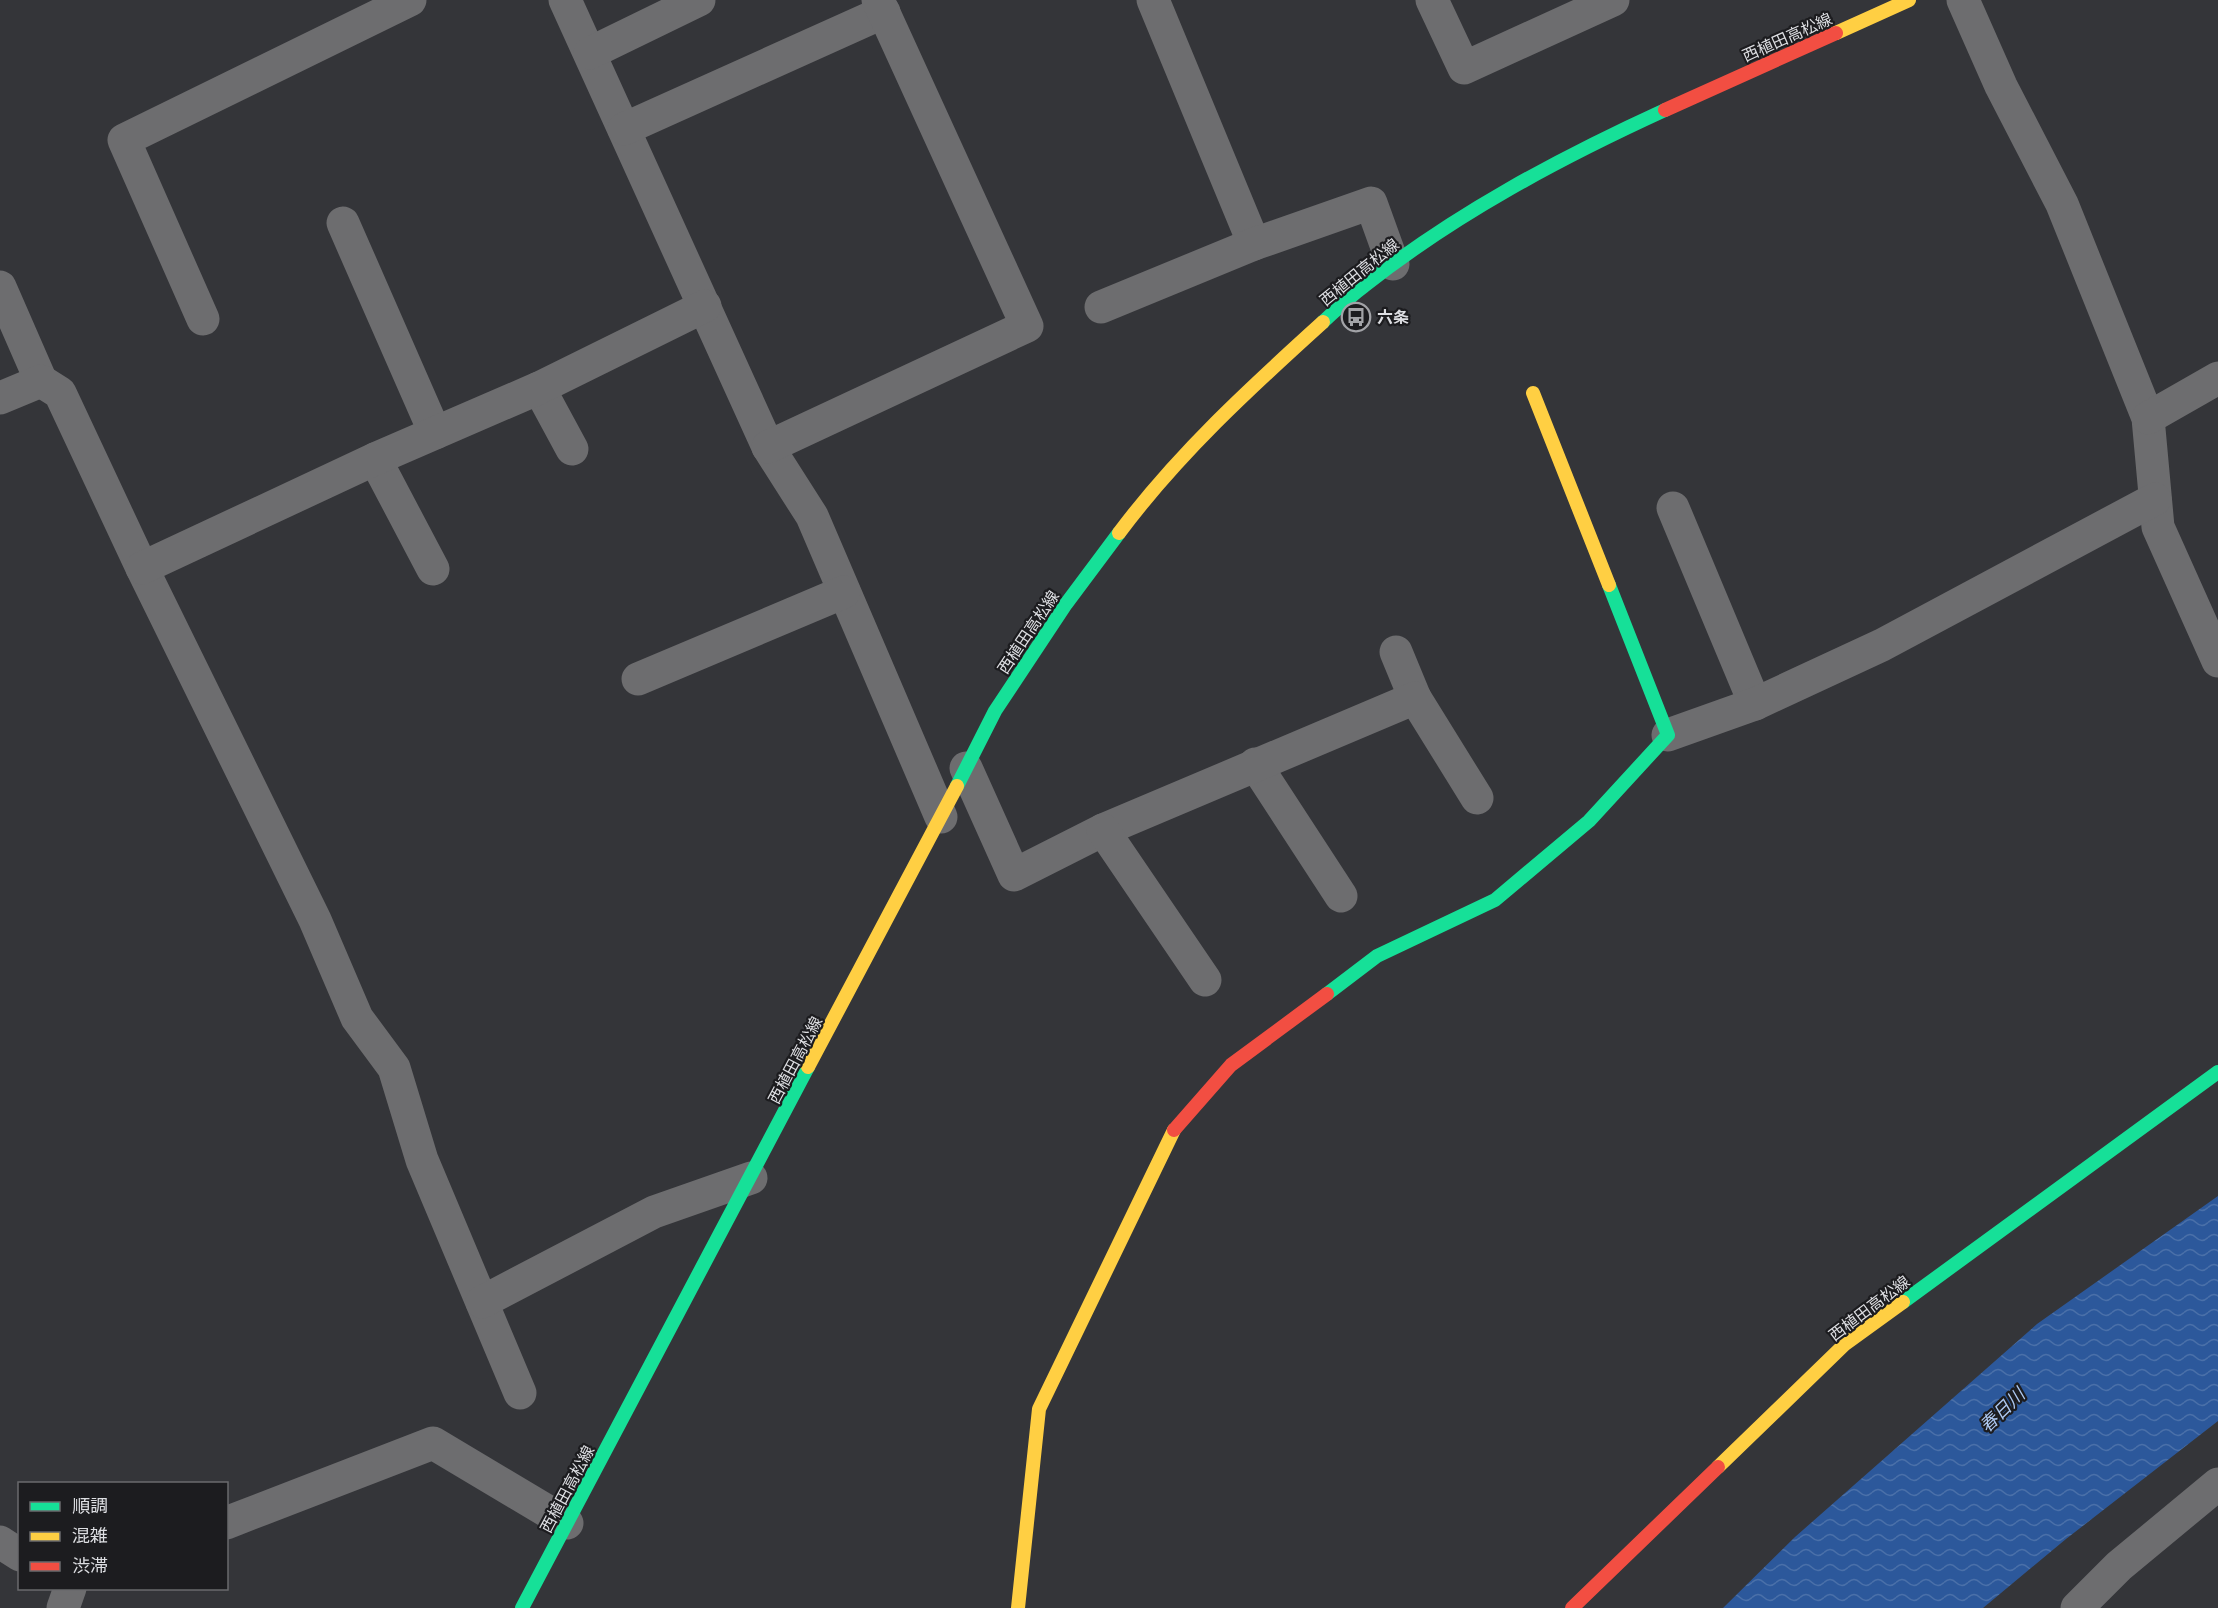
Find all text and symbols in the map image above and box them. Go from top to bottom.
street label: 西植田高松線 [1739,8,1835,66]
street label: 西植田高松線 [1315,234,1403,310]
bus stop icon: 六条 [1340,301,1372,333]
place label: 六条 [1377,307,1409,327]
street label: 西植田高松線 [993,587,1063,677]
street label: 西植田高松線 [764,1013,826,1107]
street label: 西植田高松線 [1825,1271,1913,1345]
water label: 春日川 [1975,1382,2031,1437]
street label: 西植田高松線 [536,1442,598,1536]
legend [18,1482,228,1590]
text: 順調 [72,1494,108,1517]
text: 混雑 [72,1524,108,1547]
text: 渋滞 [72,1554,108,1577]

